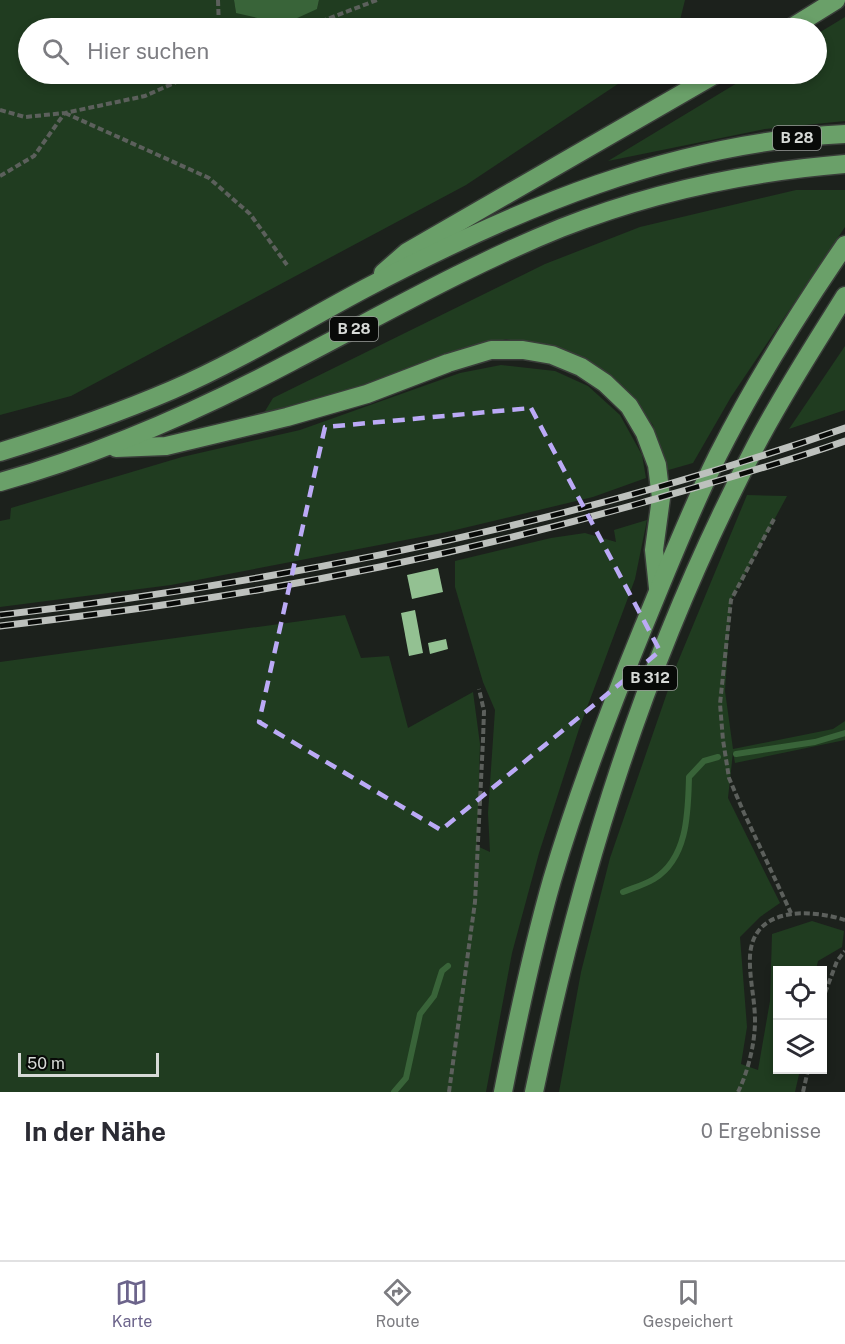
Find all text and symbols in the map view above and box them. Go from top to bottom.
search box [18,18,827,84]
icon: search [39,35,72,68]
text: Hier suchen [87,38,209,64]
road number: B 28 [773,126,821,150]
road number: B 28 [330,317,378,341]
road number: B 312 [623,666,677,690]
map controls [773,966,827,1074]
button: locate [773,966,827,1020]
button: layers [773,1020,827,1074]
scale bar [18,1050,159,1078]
text: 50 m [27,1054,65,1073]
text: In der Nähe [24,1116,166,1147]
text: 0 Ergebnisse [701,1119,821,1143]
tab: Karte [112,1276,152,1331]
tab: Route [376,1276,420,1331]
tab: Gespeichert [643,1276,733,1331]

